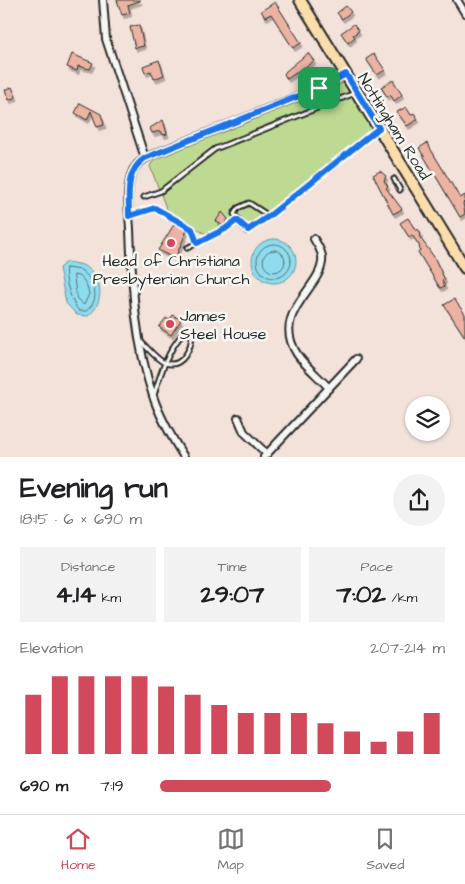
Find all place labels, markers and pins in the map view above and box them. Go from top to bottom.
pin [298,67,340,109]
marker: Head of Christiana Presbyterian Church [165,237,177,249]
place label: Head of Christiana Presbyterian Church [93,250,249,291]
place label: James Steel House [180,305,267,345]
marker: James Steel House [164,318,176,330]

